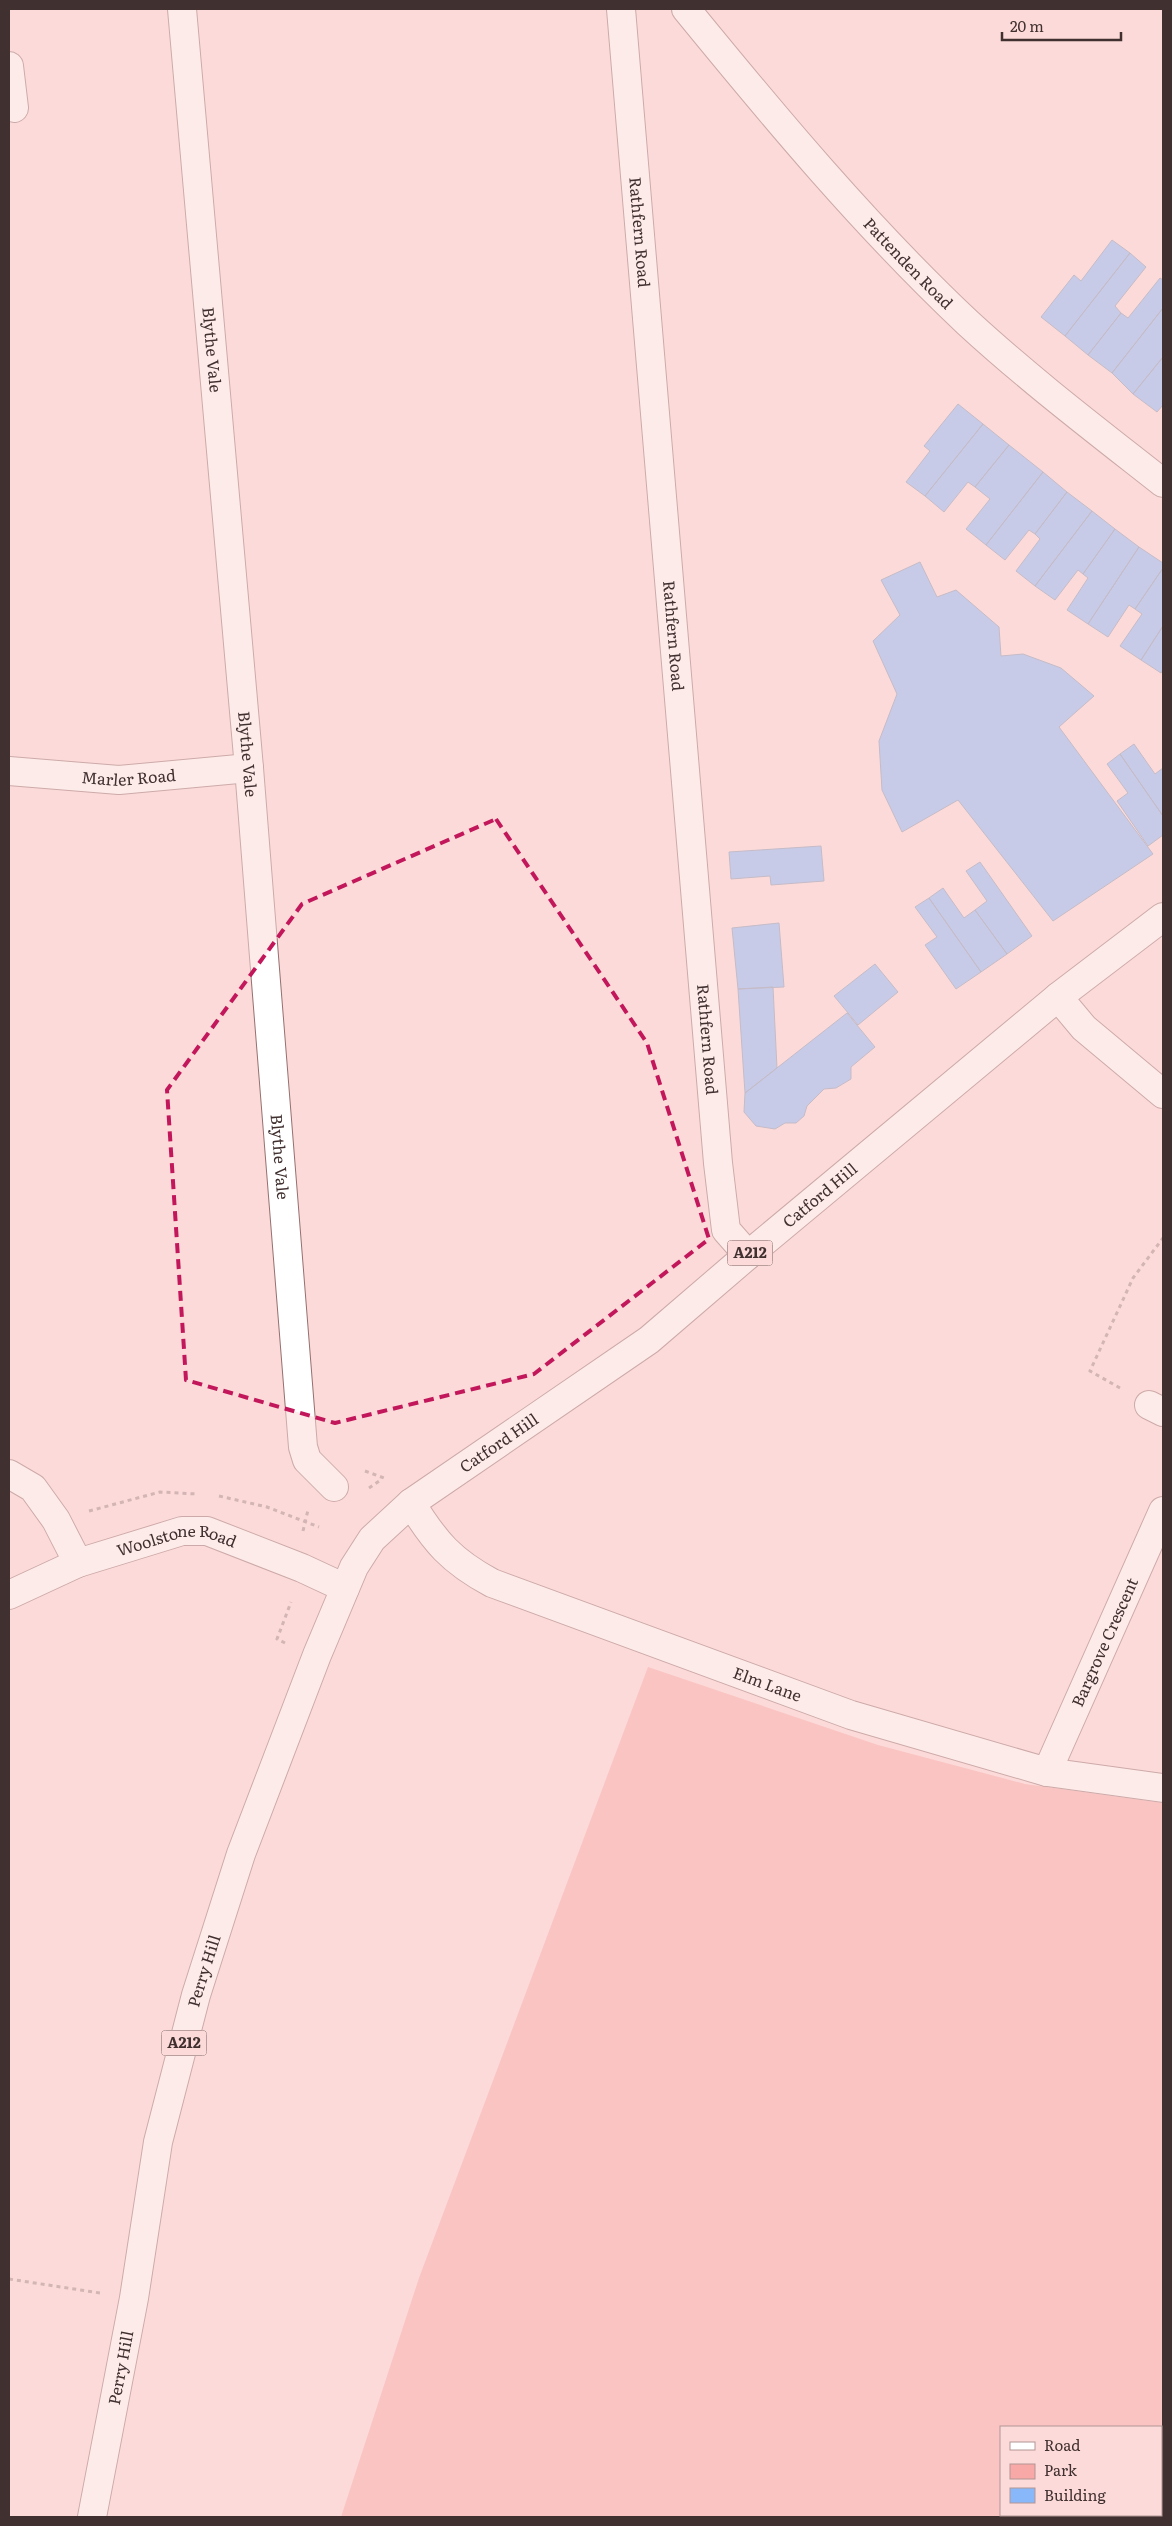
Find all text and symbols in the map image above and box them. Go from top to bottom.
scale bar [1002,10,1121,42]
text: 20 m [1010,14,1044,37]
street label: Rathfern Road [624,176,657,289]
street label: Pattenden Road [859,212,959,314]
street label: Blythe Vale [197,306,229,393]
street label: Rathfern Road [658,579,691,692]
street label: Blythe Vale [233,710,264,798]
street label: Marler Road [81,762,177,791]
street label: Rathfern Road [692,983,725,1096]
street label: Blythe Vale [266,1113,296,1201]
street label: Catford Hill [777,1156,862,1233]
road number: A212 [728,1240,772,1266]
street label: Catford Hill [454,1406,543,1478]
street label: Woolstone Road [114,1518,241,1561]
street label: Bargrove Crescent [1065,1573,1143,1710]
street label: Elm Lane [730,1660,805,1707]
street label: Perry Hill [180,1931,226,2009]
road number: A212 [162,2030,206,2056]
street label: Perry Hill [101,2328,138,2407]
legend [1000,2426,1162,2516]
text: Road [1044,2433,1080,2456]
text: Park [1044,2458,1078,2481]
text: Building [1044,2483,1106,2506]

